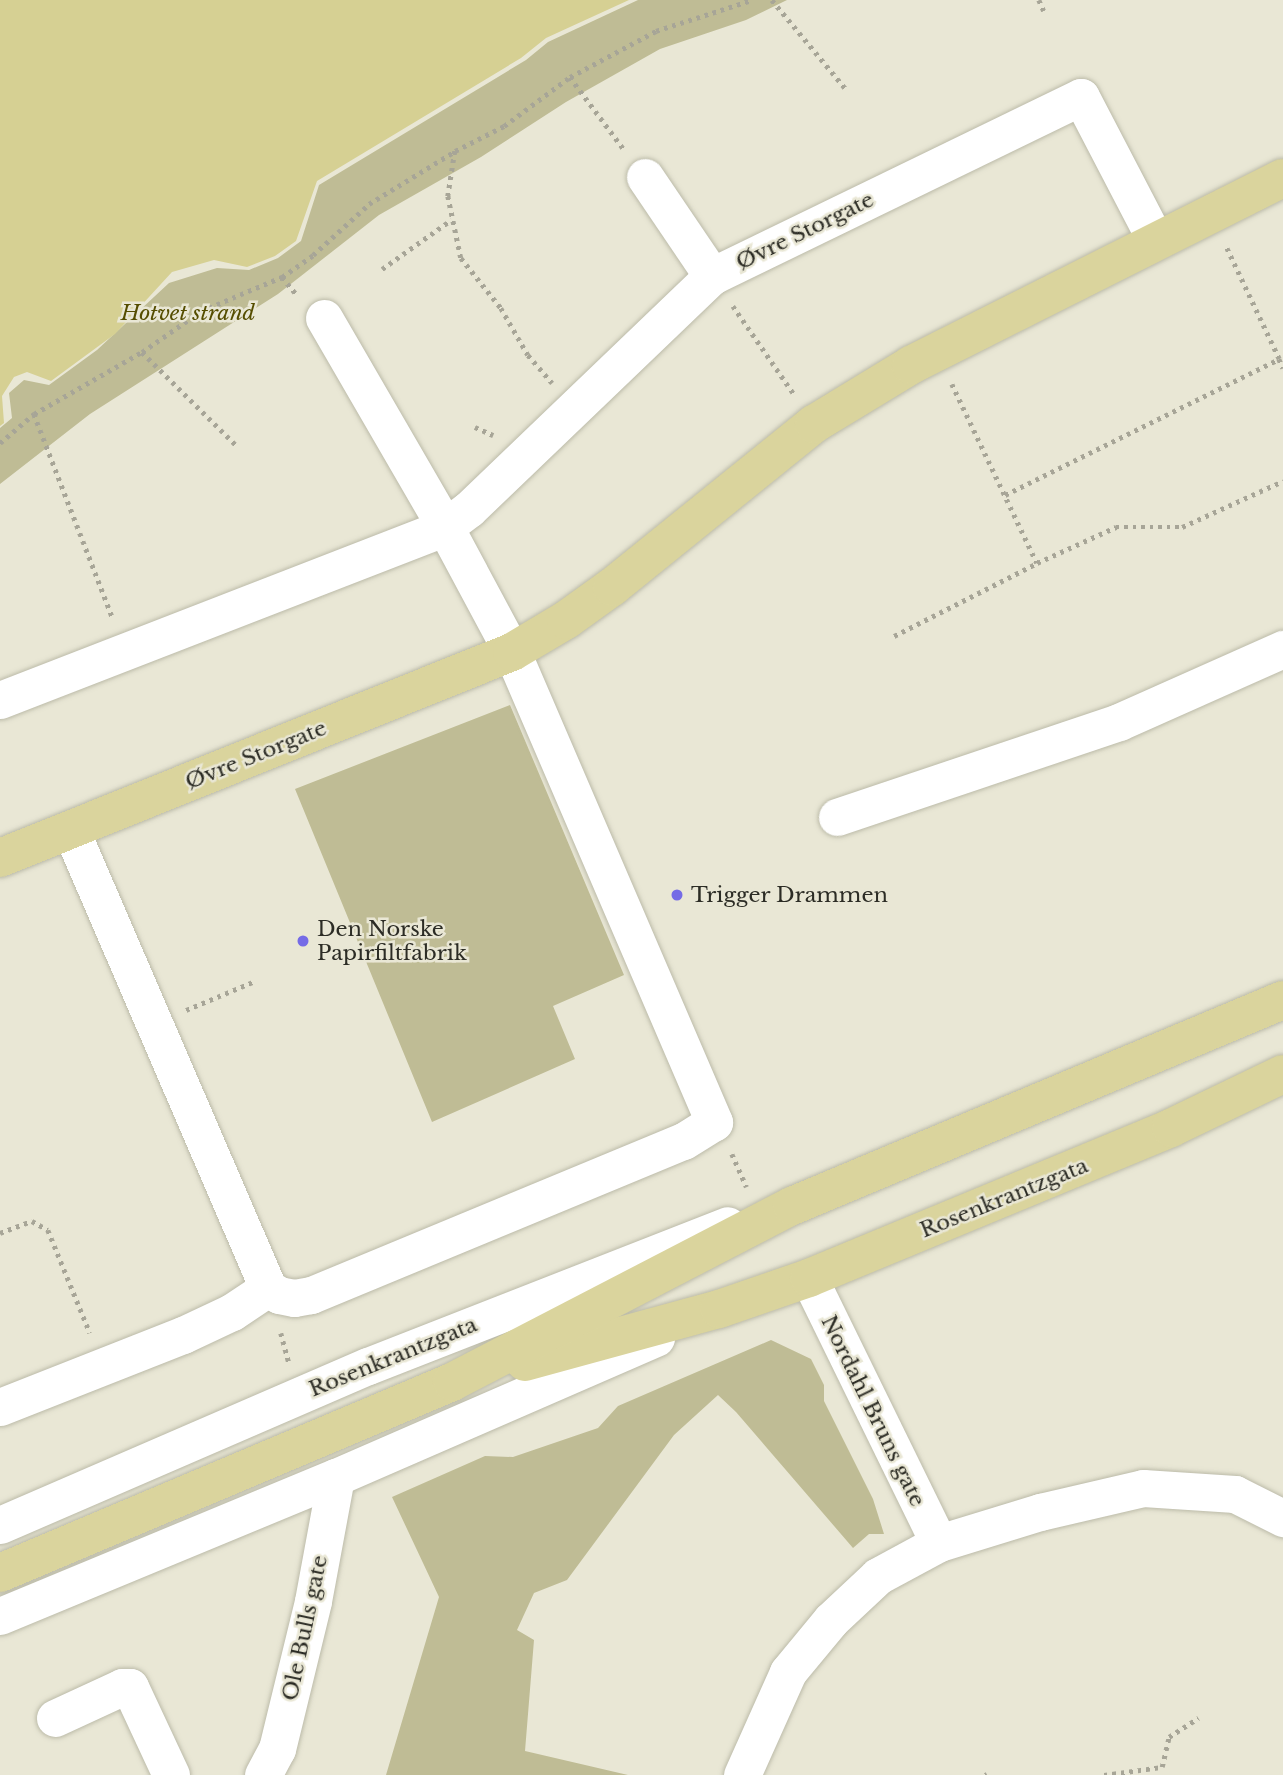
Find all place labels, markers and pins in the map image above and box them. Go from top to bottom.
place label: Trigger Drammen [691,882,888,908]
marker: Trigger Drammen [669,887,685,903]
place label: Den Norske Papirfiltfabrik [317,916,467,966]
marker: Den Norske Papirfiltfabrik [295,933,311,949]

